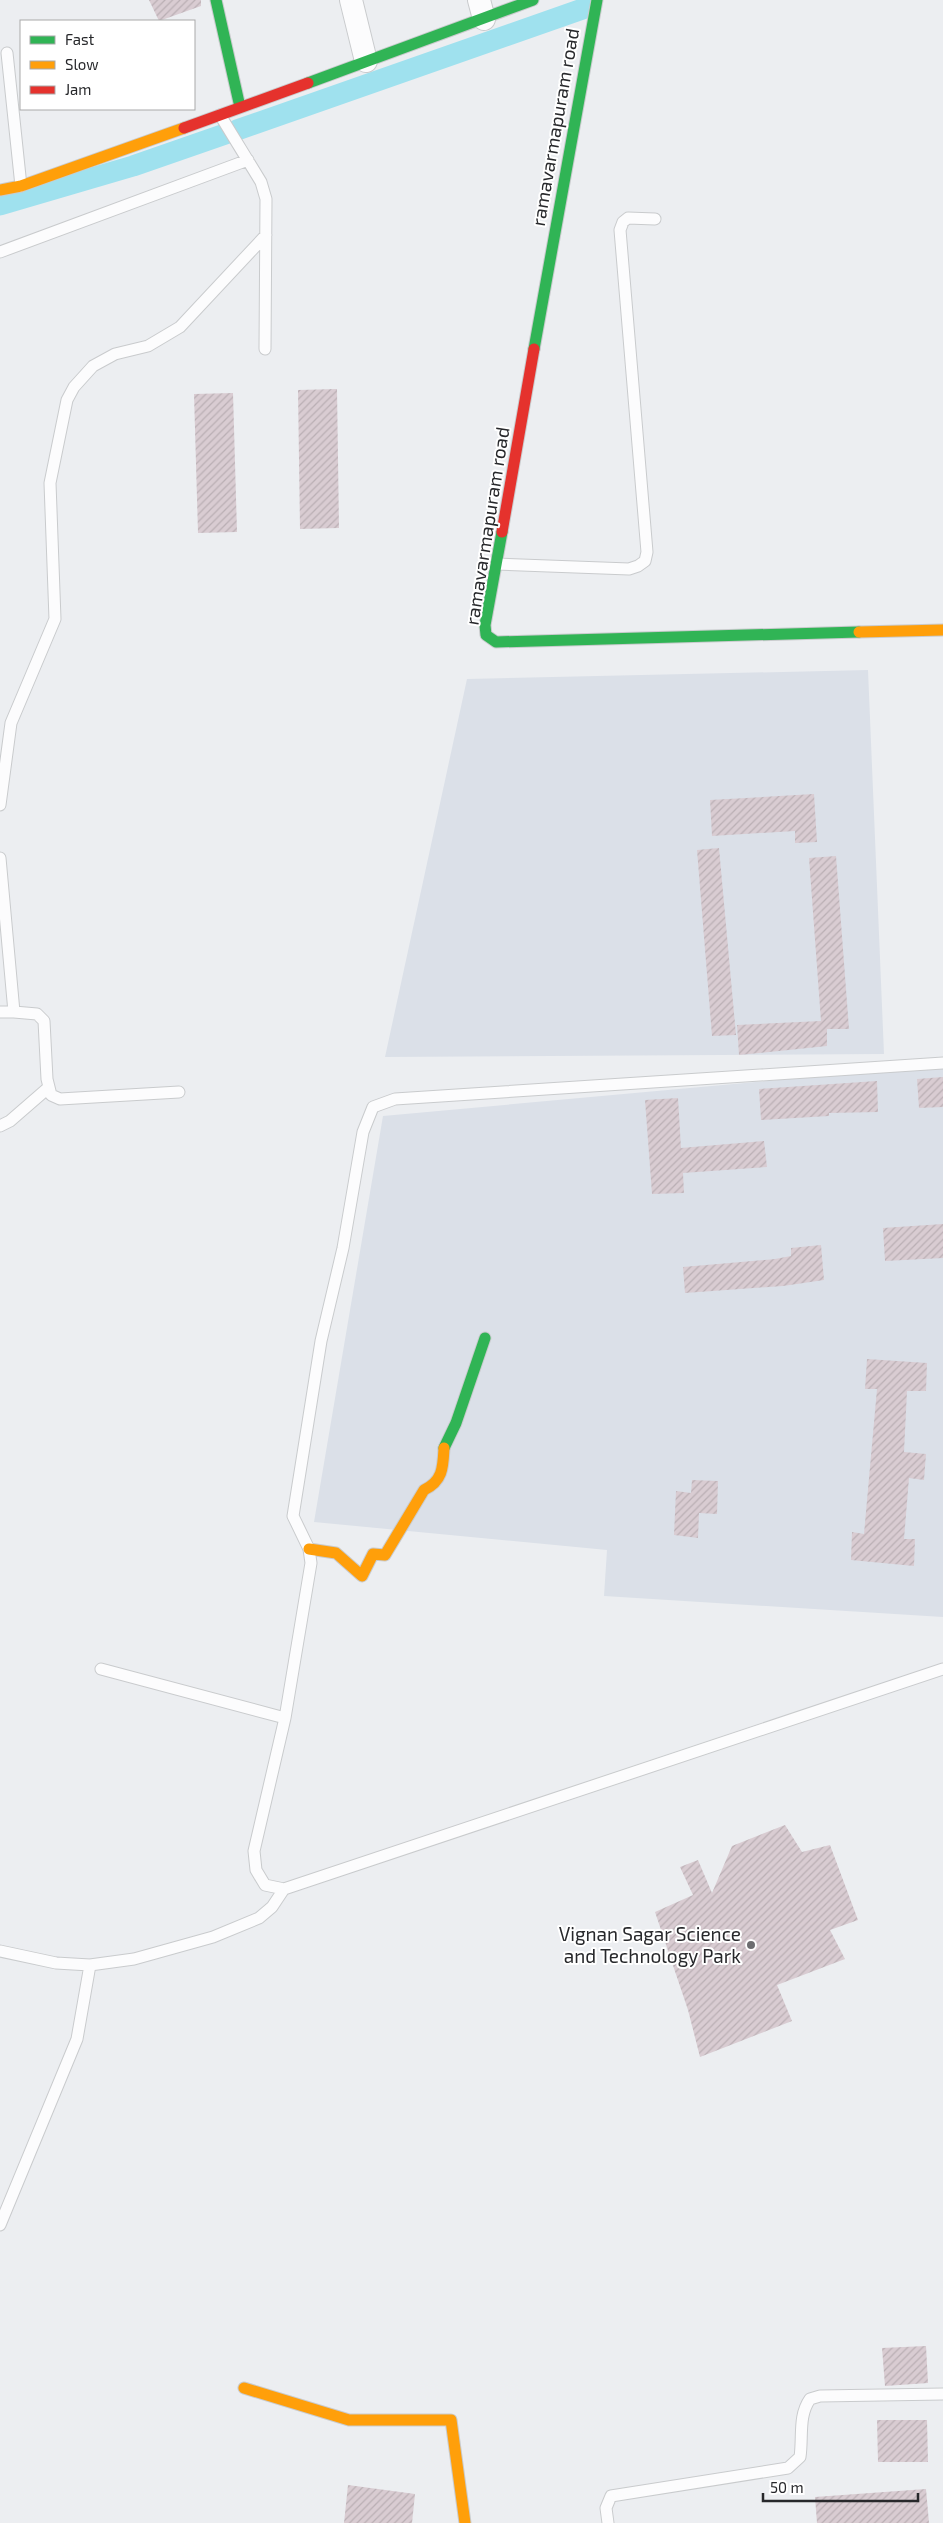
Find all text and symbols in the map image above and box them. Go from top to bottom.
legend [20,20,195,110]
street label: ramavarmapuram road [526,26,583,228]
text: Fast [65,30,95,48]
text: Slow [65,55,99,73]
text: Jam [65,80,91,98]
street label: ramavarmapuram road [459,425,514,627]
place label: Vignan Sagar Science and Technology Park [559,1922,741,1967]
marker: Vignan Sagar Science and Technology Park [745,1939,757,1951]
scale bar [763,2470,918,2502]
text: 50 m [770,2478,804,2496]

